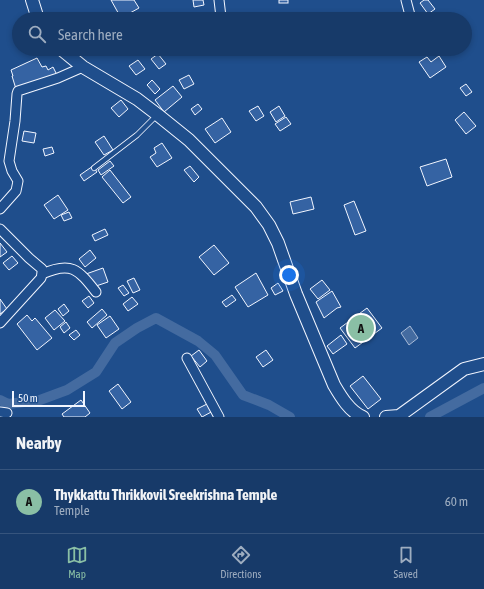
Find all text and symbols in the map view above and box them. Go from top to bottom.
search box [12,12,472,56]
icon: search [26,23,48,45]
text: Search here [58,26,123,43]
your location [279,265,299,285]
pin: A [348,313,374,343]
scale bar [12,389,85,408]
text: 50 m [18,392,38,404]
text: Nearby [16,433,62,453]
text: Thykkattu Thrikkovil Sreekrishna Temple [54,486,277,503]
text: A [26,494,32,509]
text: 60 m [445,494,468,509]
text: Temple [54,503,90,518]
tab: Map [66,544,88,580]
tab: Directions [220,544,261,580]
tab: Saved [394,544,418,580]

